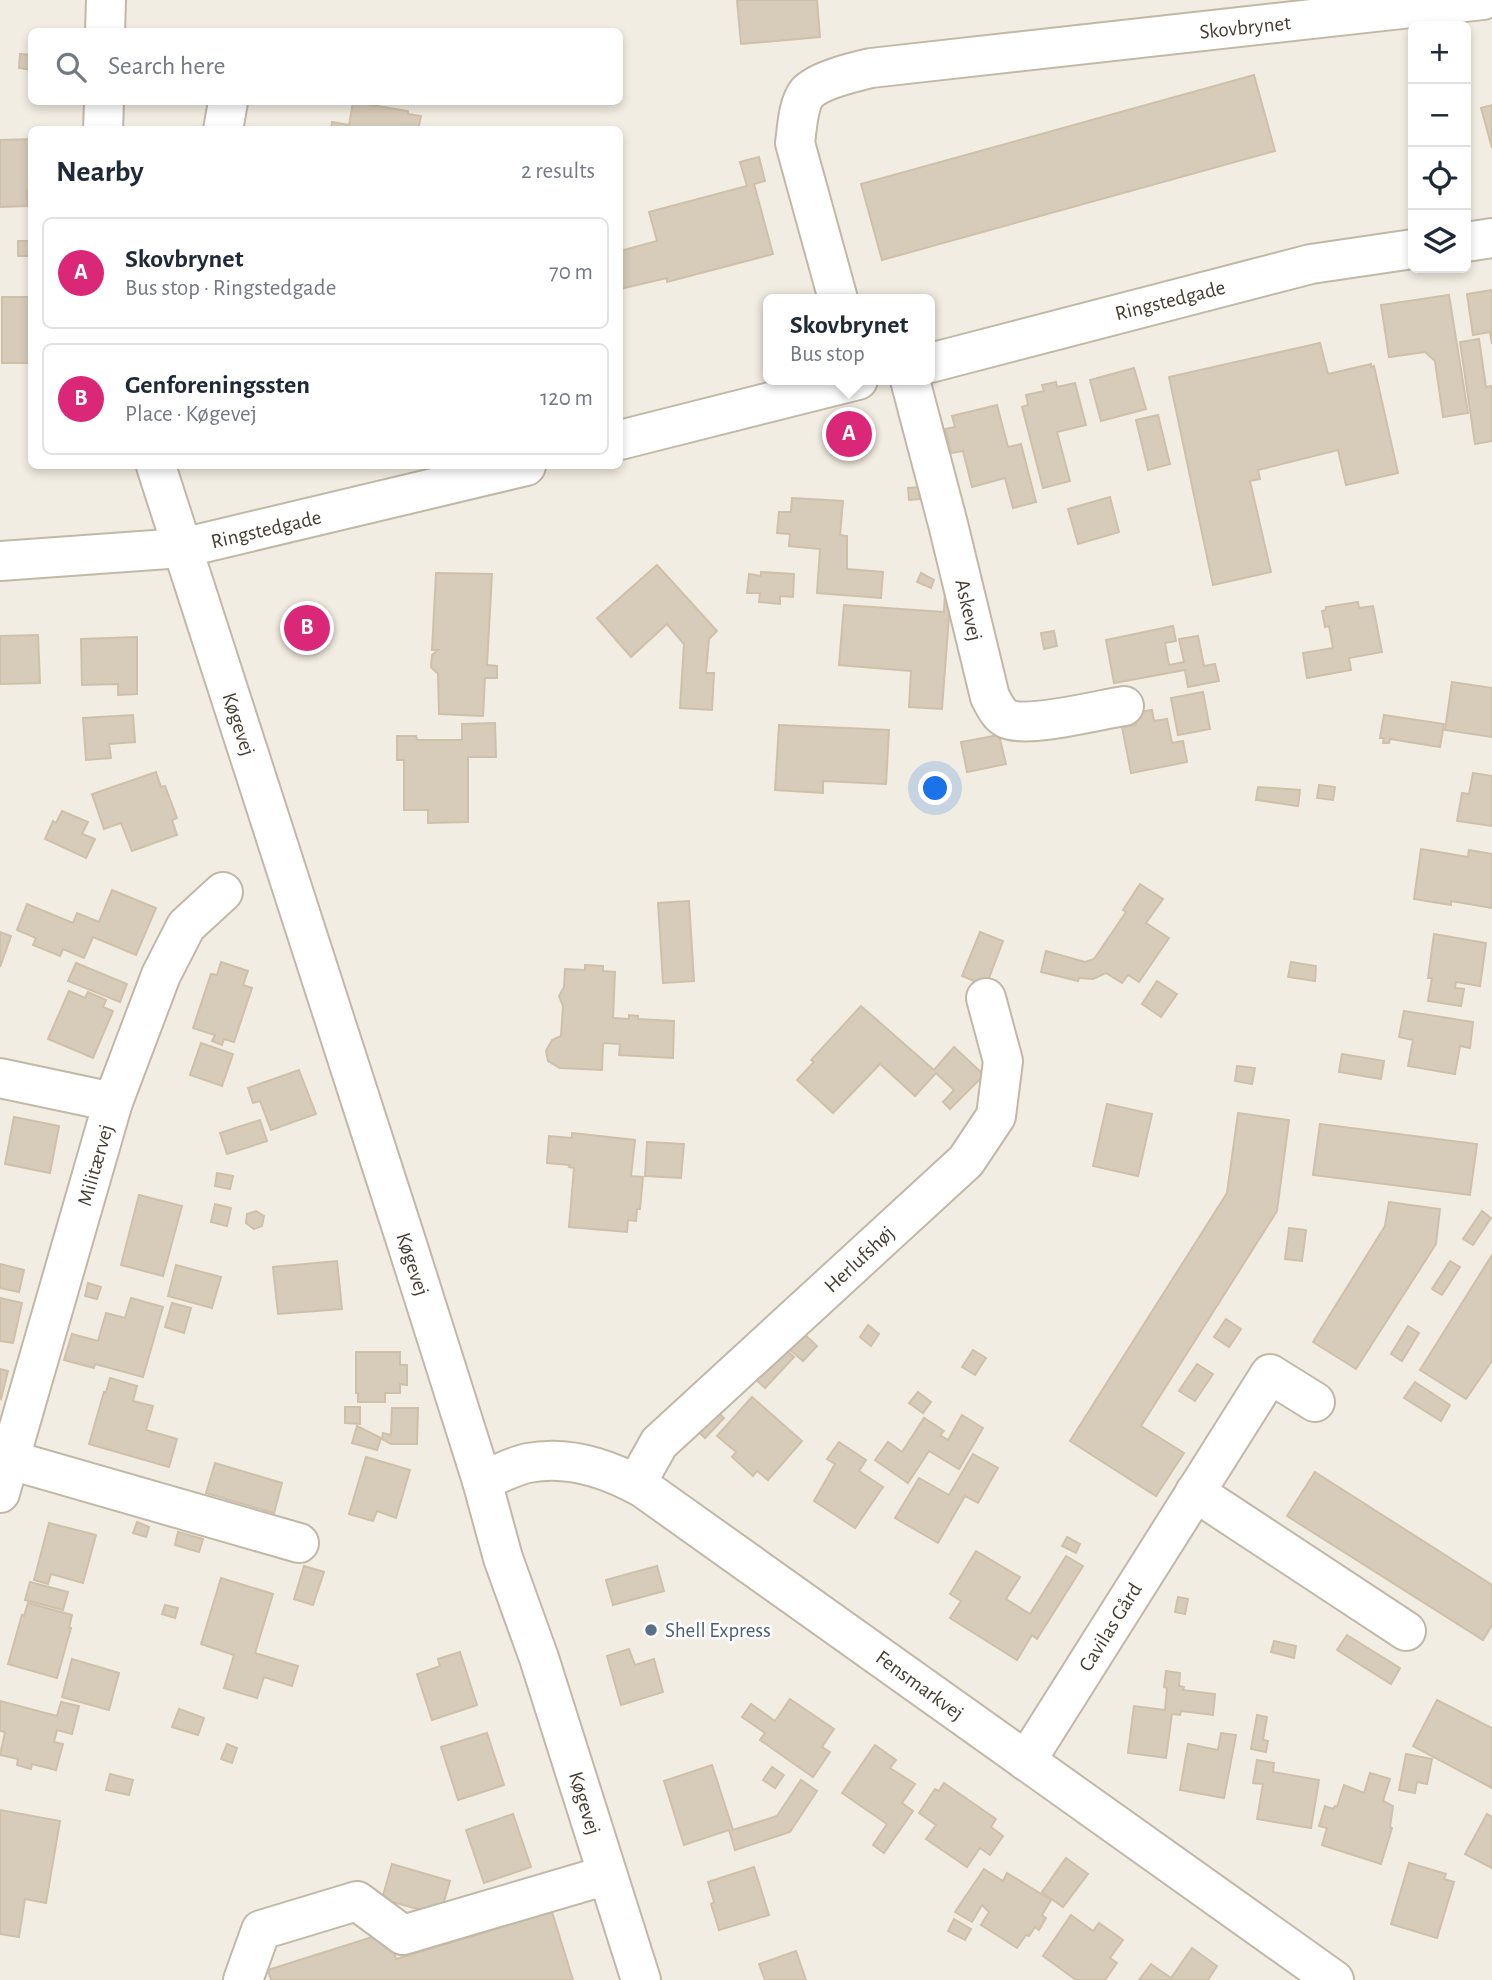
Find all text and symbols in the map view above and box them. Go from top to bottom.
street label: Skovbrynet [1198,12,1292,43]
map controls [1408,21,1471,273]
button: + [1408,21,1471,84]
search box [28,28,623,105]
icon: search [52,48,90,86]
text: Search here [108,53,226,79]
button: − [1408,84,1471,147]
button: locate [1408,147,1471,210]
text: Nearby [56,157,144,187]
text: 2 results [521,160,595,183]
button: layers [1408,210,1471,273]
text: Skovbrynet [125,246,243,272]
text: A [74,261,88,284]
text: 70 m [549,261,593,284]
text: Bus stop · Ringstedgade [125,277,336,300]
street label: Ringstedgade [1113,277,1227,324]
popup [763,294,935,385]
text: Skovbrynet [790,312,908,338]
text: Bus stop [790,343,865,366]
text: Genforeningssten [125,372,310,398]
text: B [74,387,88,410]
text: 120 m [540,387,593,410]
text: Place · Køgevej [125,403,257,426]
pin: A [826,408,872,460]
street label: Ringstedgade [209,507,323,552]
street label: Askevej [951,577,986,643]
pin: B [284,602,330,654]
street label: Køgevej [218,690,259,758]
your location [918,771,952,805]
street label: Militærvej [74,1122,117,1208]
street label: Herlufshøj [820,1222,898,1297]
street label: Køgevej [392,1230,433,1298]
street label: Cavilas Gård [1075,1579,1146,1675]
place label: Shell Express [665,1620,771,1641]
marker: Shell Express [643,1622,659,1638]
street label: Fensmarkvej [872,1647,968,1724]
street label: Køgevej [565,1769,604,1837]

